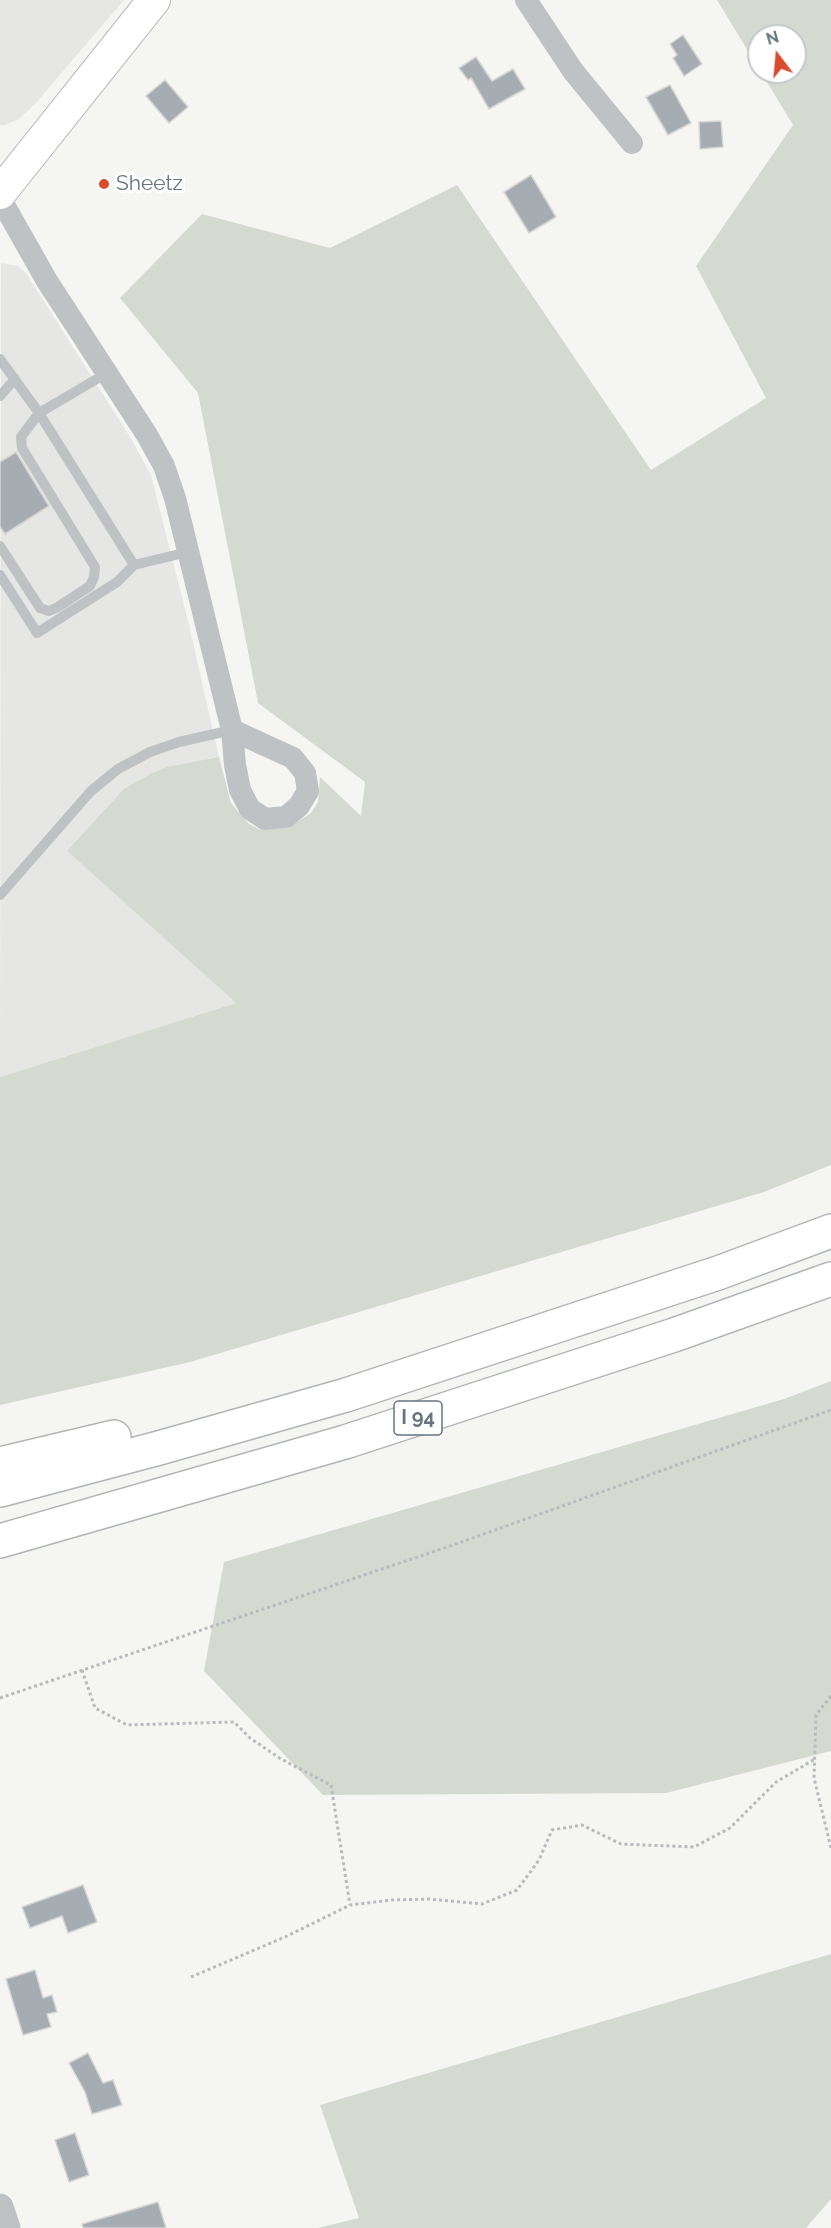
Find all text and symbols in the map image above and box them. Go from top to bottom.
north arrow [747,24,807,84]
text: N [764,27,781,49]
place label: Sheetz [116,171,183,197]
marker: Sheetz [97,177,111,191]
road number: I 94 [394,1401,442,1435]

